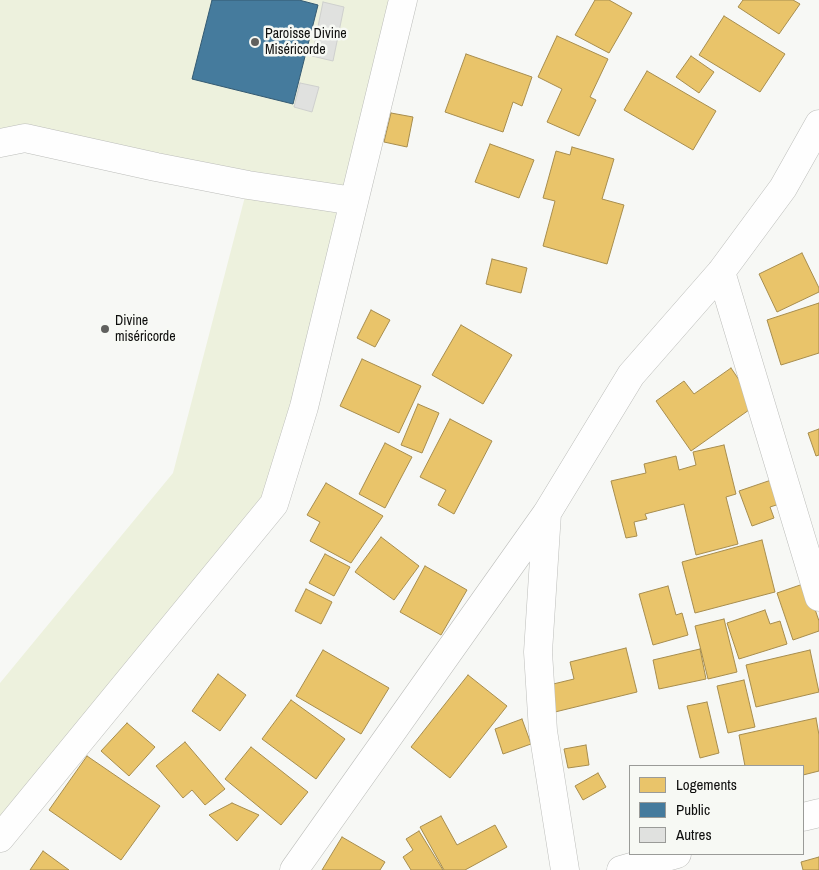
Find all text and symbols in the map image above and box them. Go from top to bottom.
place label: Paroisse Divine Miséricorde [265,26,347,58]
marker: Paroisse Divine Miséricorde [249,36,261,48]
place label: Divine miséricorde [115,313,176,346]
marker: Divine miséricorde [99,323,111,335]
legend [629,765,804,855]
text: Logements [676,774,737,795]
text: Public [676,799,710,820]
text: Autres [676,824,712,845]

